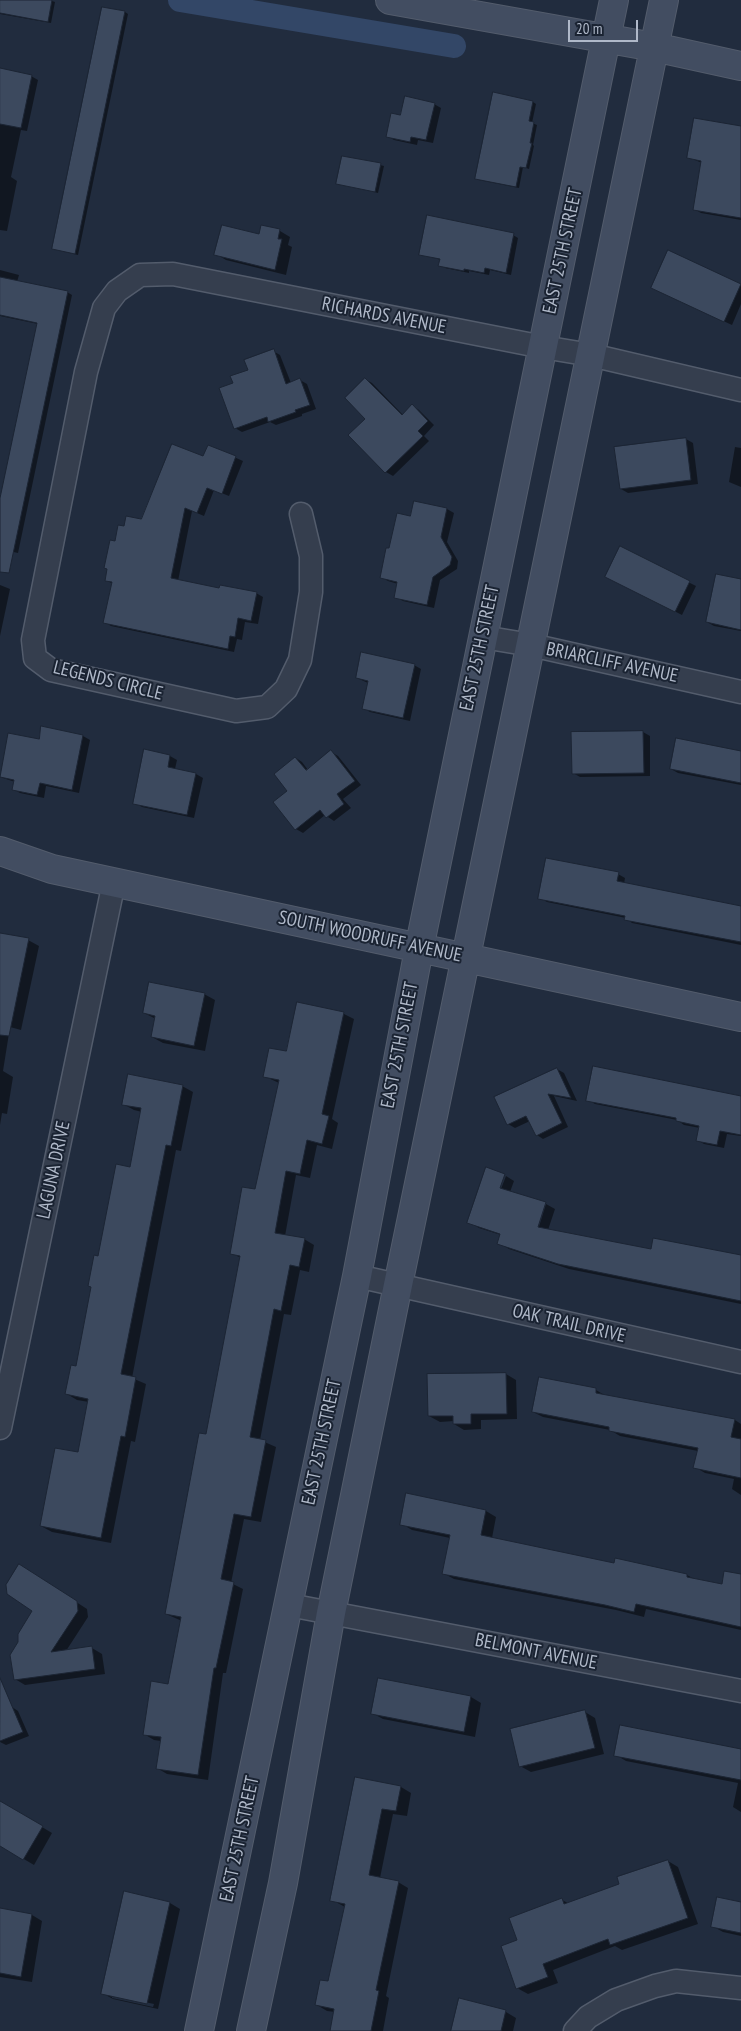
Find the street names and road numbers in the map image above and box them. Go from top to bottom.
street label: EAST 25TH STREET [539,186,587,316]
street label: RICHARDS AVENUE [320,293,448,339]
street label: EAST 25TH STREET [456,583,504,713]
street label: BRIARCLIFF AVENUE [544,638,680,688]
street label: LEGENDS CIRCLE [51,656,165,706]
street label: SOUTH WOODRUFF AVENUE [276,906,464,968]
street label: EAST 25TH STREET [377,980,423,1110]
street label: LAGUNA DRIVE [33,1119,75,1221]
street label: OAK TRAIL DRIVE [510,1300,628,1348]
street label: EAST 25TH STREET [298,1377,346,1507]
street label: BELMONT AVENUE [473,1629,599,1675]
street label: EAST 25TH STREET [216,1774,264,1904]

